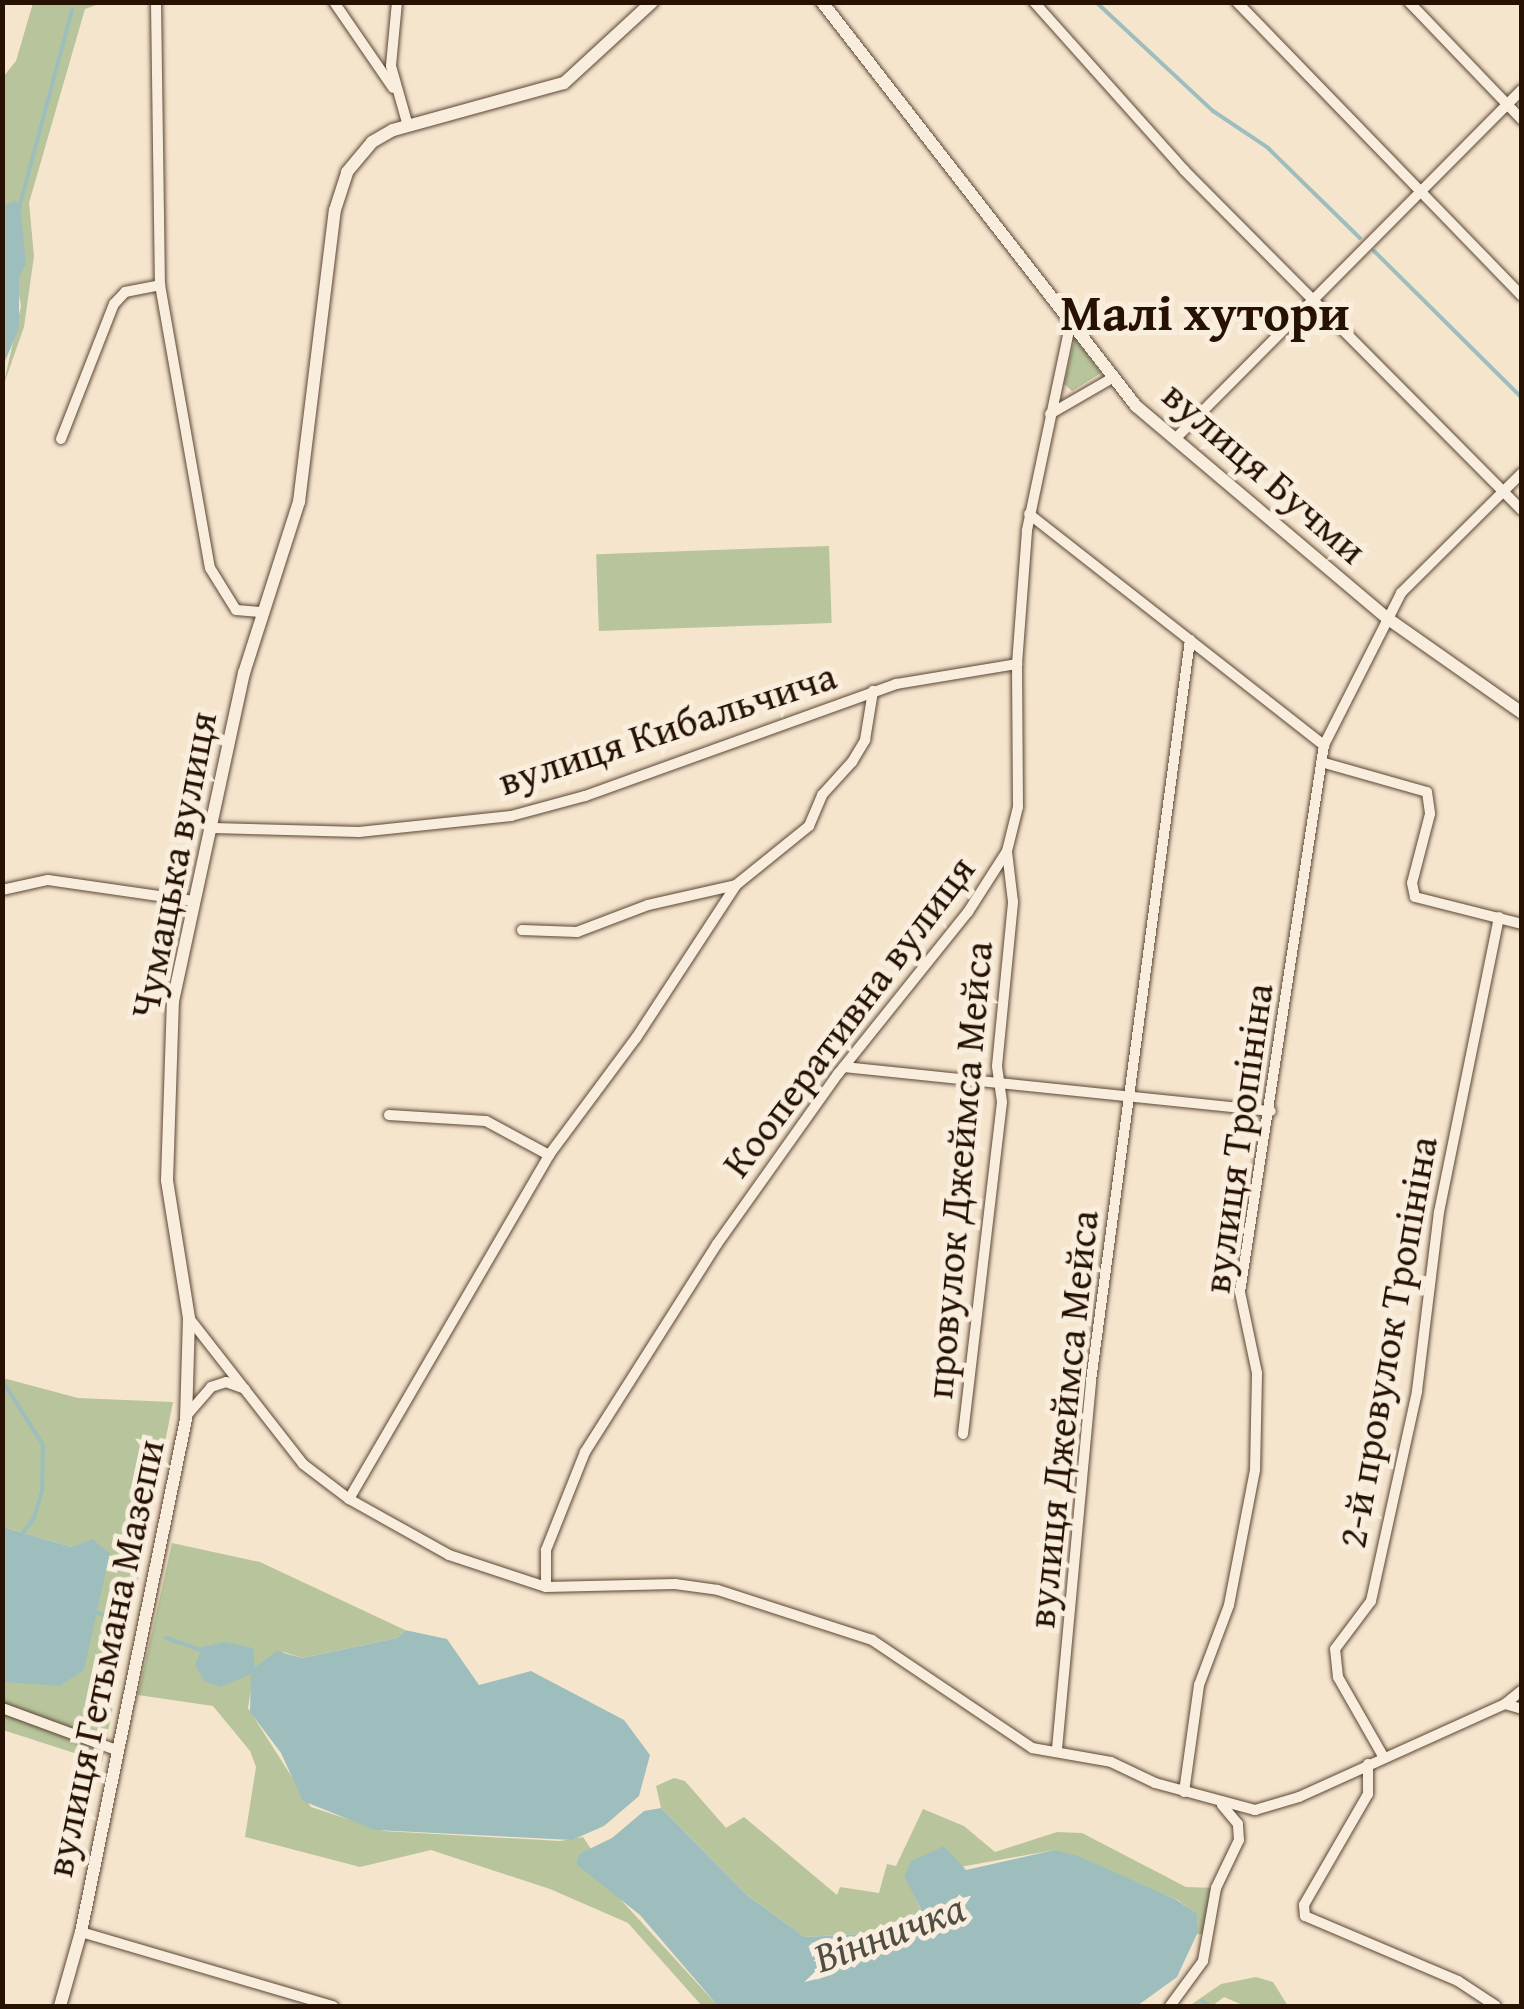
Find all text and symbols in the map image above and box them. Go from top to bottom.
district label: Малі хутори [1060,282,1350,342]
street label: вулиця Бучми [1153,370,1377,574]
street label: вулиця Кибальчича [492,651,842,805]
street label: Чумацька вулиця [120,708,226,1022]
street label: Кооперативна вулиця [712,846,984,1186]
street label: провулок Джеймса Мейса [914,939,1002,1401]
street label: вулиця Тропініна [1191,980,1283,1296]
street label: 2-й провулок Тропініна [1327,1132,1447,1552]
street label: вулиця Джеймса Мейса [1016,1208,1108,1630]
street label: вулиця Гетьмана Мазепи [34,1435,174,1881]
water label: Вінничка [807,1882,971,1982]

